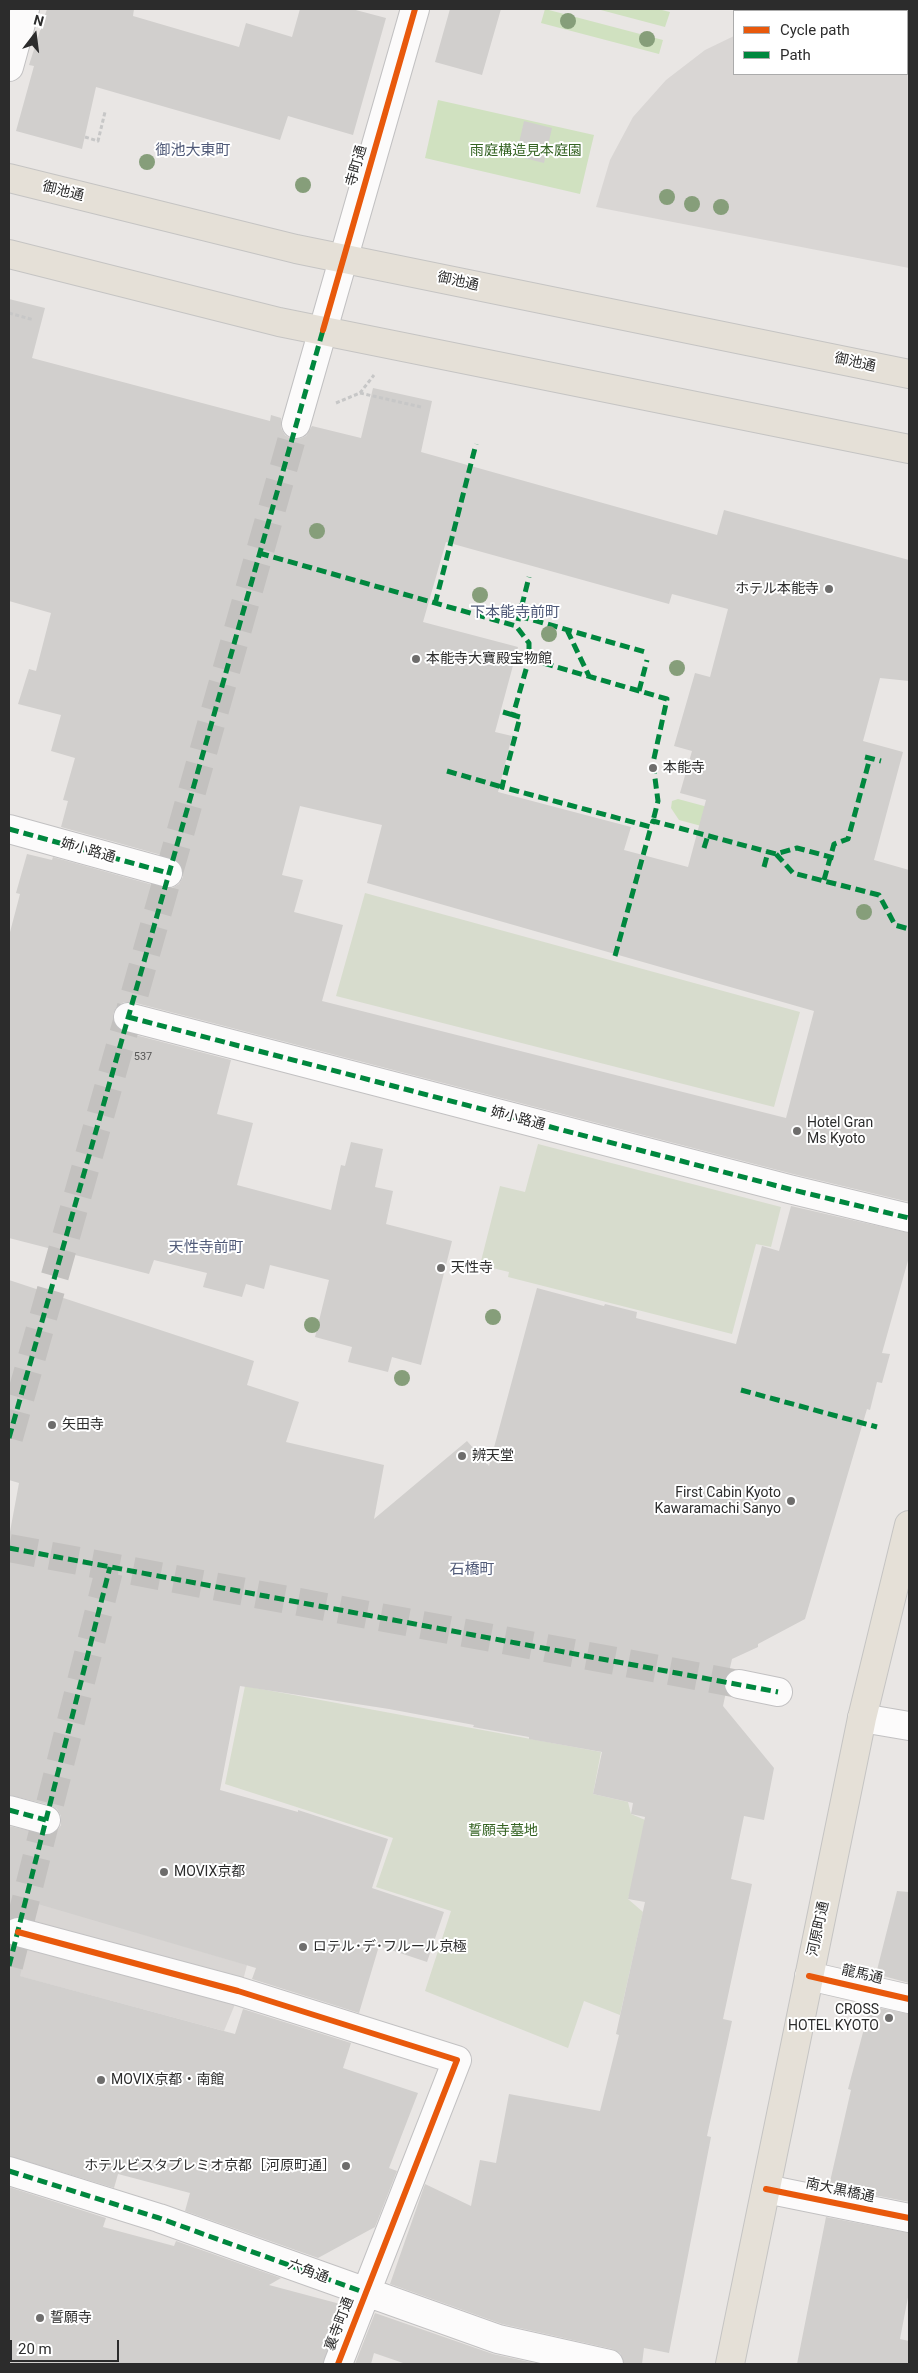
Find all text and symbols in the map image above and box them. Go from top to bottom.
north arrow [10,10,60,60]
legend [733,10,908,75]
text: N [32,12,46,30]
text: Cycle path [780,21,850,39]
text: Path [780,46,811,64]
district label: 御池大東町 [156,142,230,160]
street label: 寺町通 [343,143,371,189]
park label: 雨庭構造見本庭園 [470,143,582,159]
street label: 御池通 [41,179,85,205]
street label: 御池通 [436,269,480,295]
street label: 御池通 [833,350,877,376]
place label: ホテル本能寺 [735,581,819,597]
marker: ホテル本能寺 [823,583,835,595]
district label: 下本能寺前町 [470,604,560,622]
place label: 本能寺大寶殿宝物館 [426,651,552,667]
marker: 本能寺大寶殿宝物館 [410,653,422,665]
place label: 本能寺 [663,760,705,776]
marker: 本能寺 [647,762,659,774]
street label: 姉小路通 [59,835,117,867]
house number: 537 [134,1050,152,1064]
street label: 姉小路通 [489,1104,547,1134]
place label: Hotel Gran Ms Kyoto [807,1115,873,1148]
marker: Hotel Gran Ms Kyoto [791,1125,803,1137]
district label: 天性寺前町 [169,1239,243,1257]
place label: 天性寺 [451,1260,493,1276]
marker: 天性寺 [435,1262,447,1274]
place label: 矢田寺 [62,1417,104,1433]
marker: 矢田寺 [46,1419,58,1431]
place label: 辨天堂 [472,1448,514,1464]
marker: 辨天堂 [456,1450,468,1462]
place label: First Cabin Kyoto Kawaramachi Sanyo [654,1485,781,1518]
marker: First Cabin Kyoto Kawaramachi Sanyo [785,1495,797,1507]
district label: 石橋町 [450,1561,494,1579]
park label: 誓願寺墓地 [468,1823,538,1839]
place label: MOVIX京都 [174,1864,245,1880]
marker: MOVIX京都 [158,1866,170,1878]
street label: 河原町通 [805,1900,833,1958]
place label: ロテル･デ･フルール京極 [313,1939,467,1955]
marker: ロテル･デ･フルール京極 [297,1941,309,1953]
street label: 龍馬通 [840,1962,884,1988]
place label: CROSS HOTEL KYOTO [788,2002,879,2034]
marker: CROSS HOTEL KYOTO [883,2012,895,2024]
place label: MOVIX京都・南館 [111,2072,224,2088]
marker: MOVIX京都・南館 [95,2074,107,2086]
place label: ホテルビスタプレミオ京都［河原町通］ [84,2158,336,2174]
marker: ホテルビスタプレミオ京都［河原町通］ [340,2160,352,2172]
street label: 南大黒橋通 [804,2176,876,2206]
street label: 六角通 [285,2257,331,2287]
street label: 裏寺町通 [322,2295,358,2353]
place label: 誓願寺 [50,2310,92,2326]
marker: 誓願寺 [34,2312,46,2324]
scale bar [12,2330,121,2362]
text: 20 m [18,2340,52,2358]

